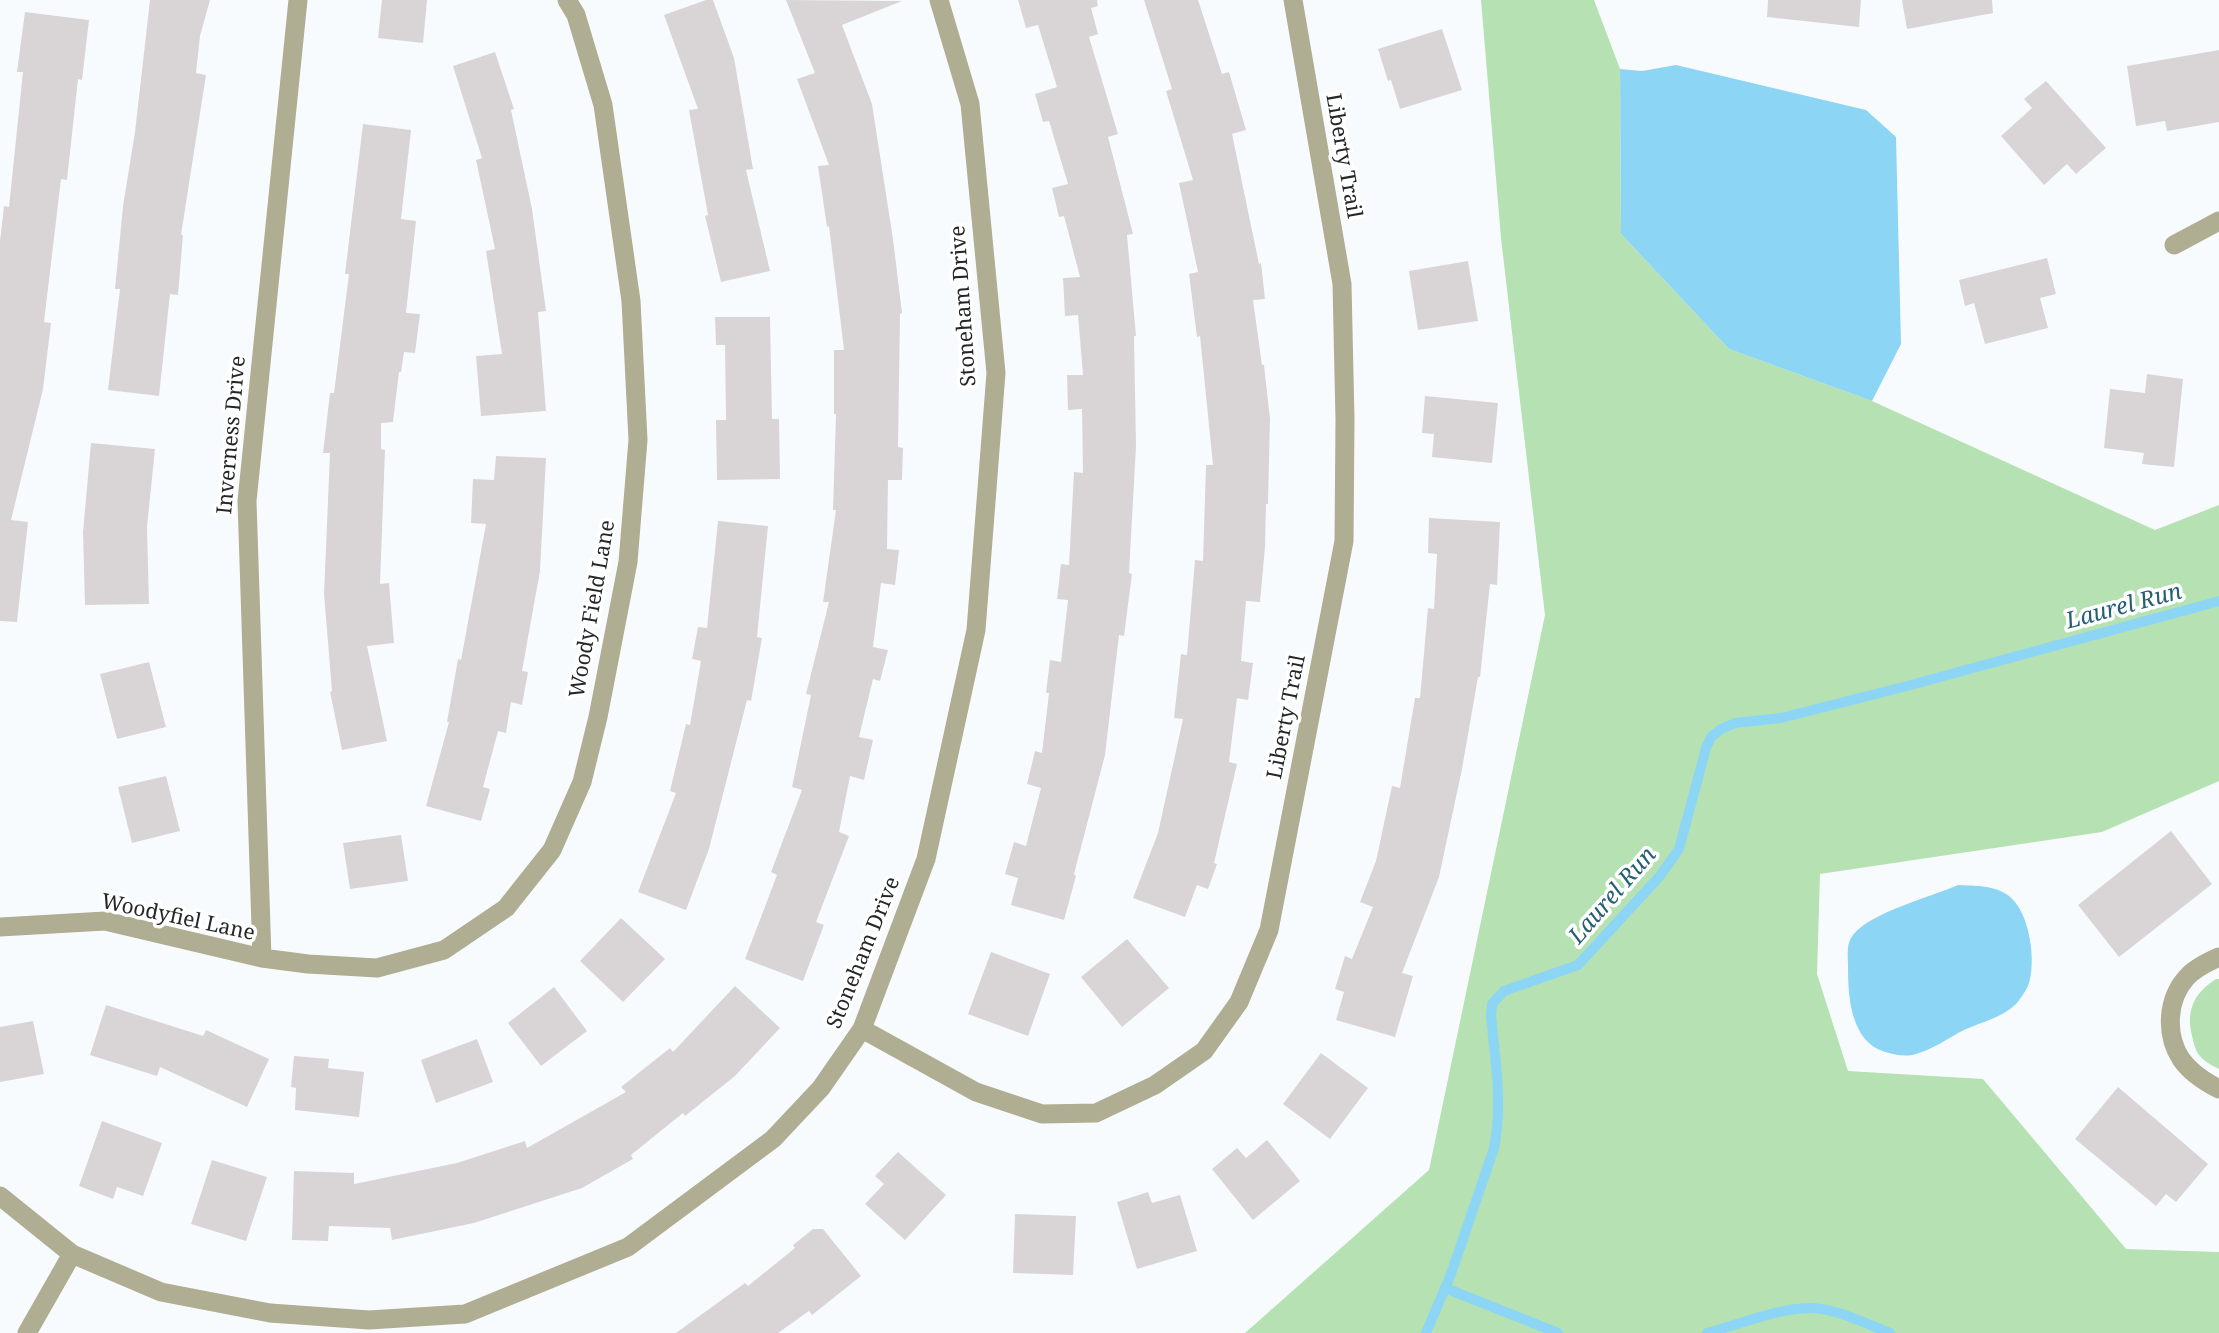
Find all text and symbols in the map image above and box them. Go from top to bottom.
street label: Liberty Trail [1320,92,1366,220]
street label: Stoneham Drive [946,225,982,387]
street label: Inverness Drive [213,355,251,515]
street label: Woody Field Lane [565,518,621,700]
water label: Laurel Run [2063,578,2185,636]
street label: Liberty Trail [1263,653,1311,781]
water label: Laurel Run [1564,842,1662,950]
street label: Stoneham Drive [822,873,906,1033]
street label: Woodyfiel Lane [99,889,257,947]

